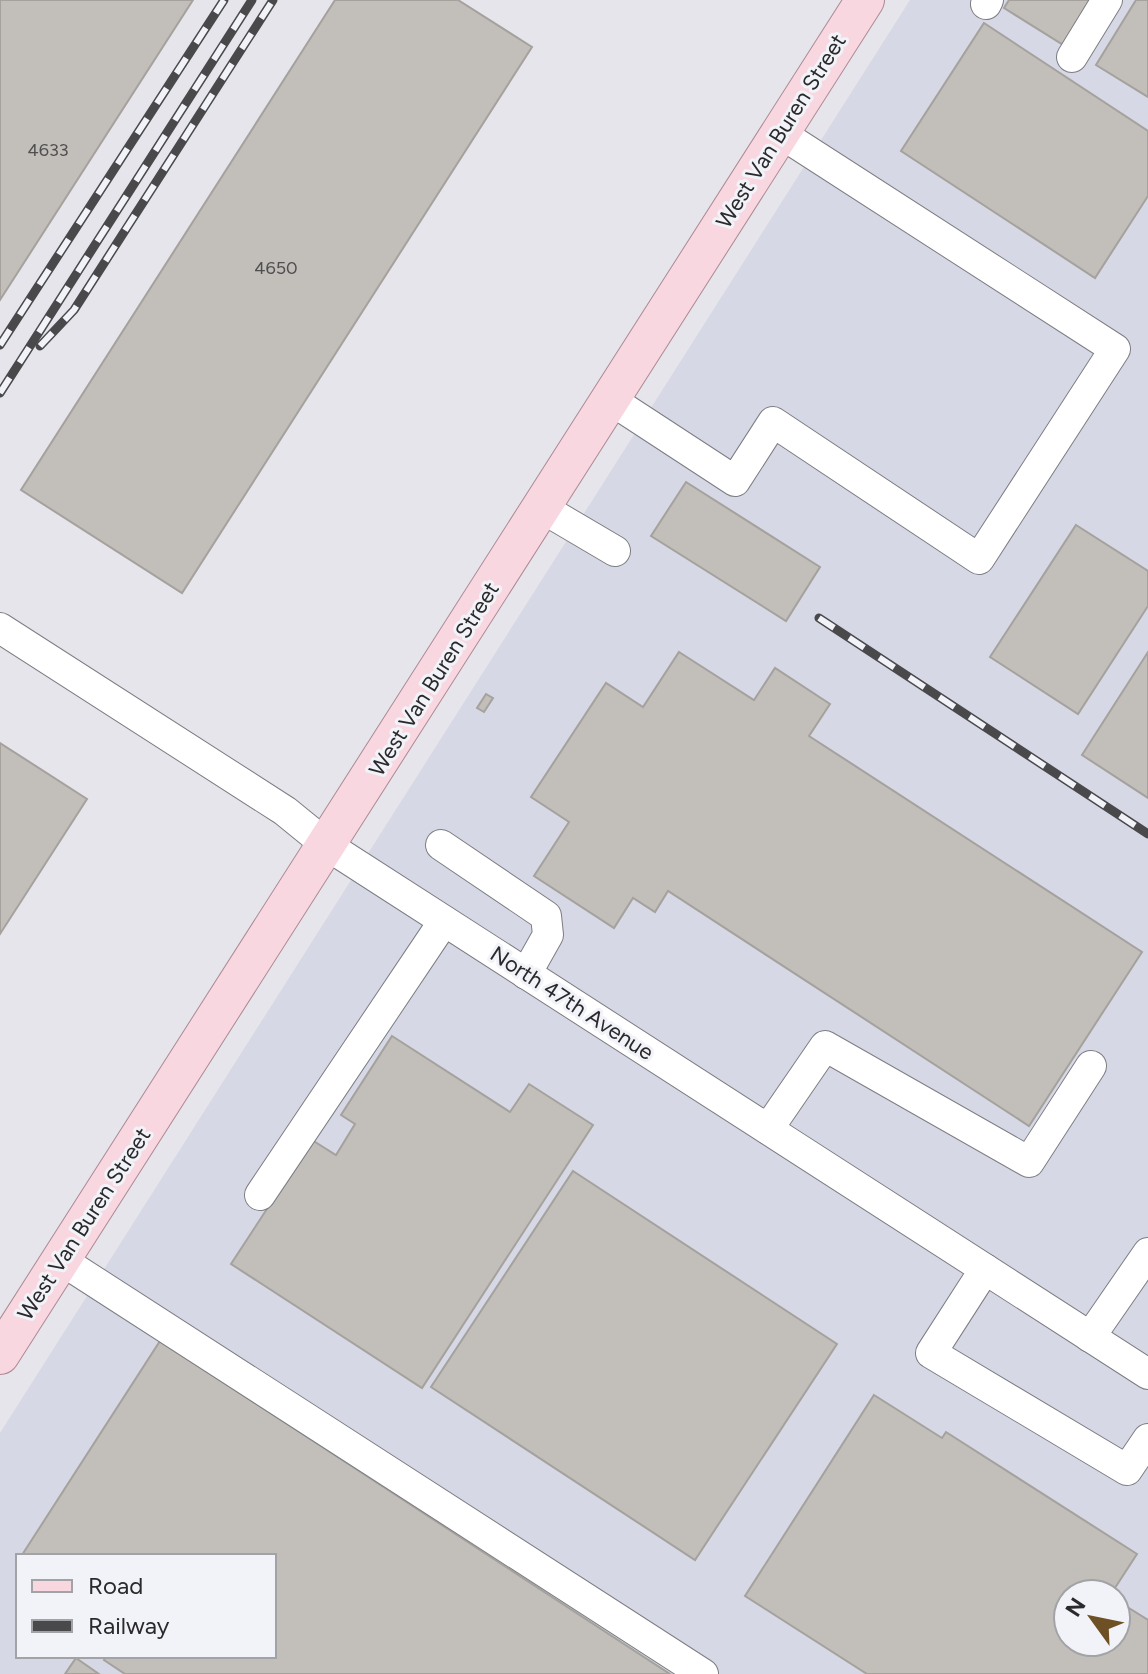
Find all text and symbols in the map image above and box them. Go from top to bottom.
street label: West Van Buren Street [710,29,852,233]
house number: 4633 [28,139,68,161]
house number: 4650 [254,257,298,279]
street label: West Van Buren Street [363,577,505,781]
street label: North 47th Avenue [485,940,659,1066]
street label: West Van Buren Street [12,1123,156,1325]
legend [16,1554,276,1658]
text: Road [88,1571,143,1600]
north arrow [1052,1578,1132,1658]
text: N [1060,1593,1092,1622]
text: Railway [88,1611,170,1640]

